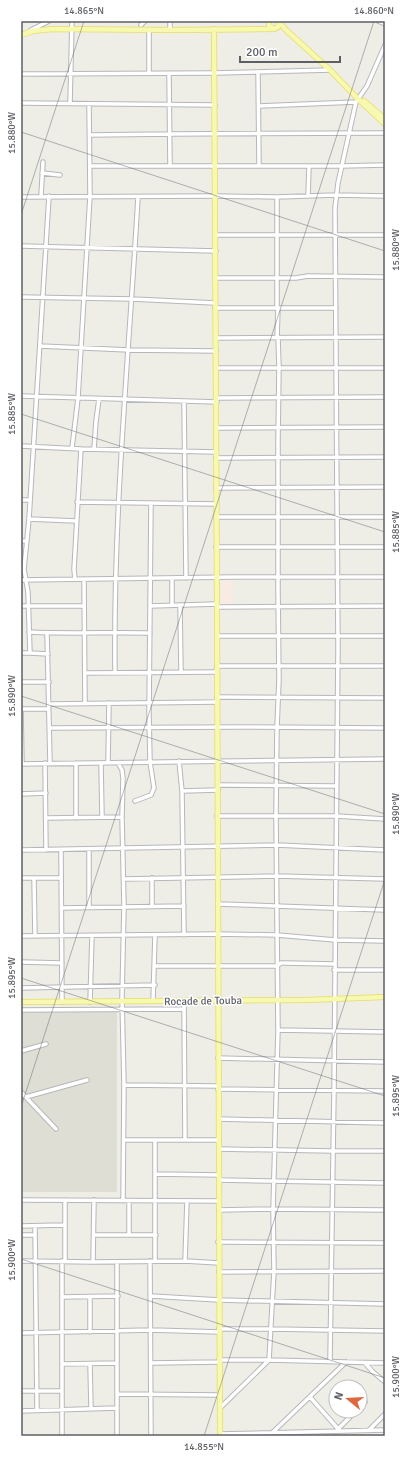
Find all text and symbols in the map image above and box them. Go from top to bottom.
text: 14.865°N [64,5,104,17]
text: 14.860°N [354,5,394,17]
scale bar [240,38,340,64]
text: 200 m [246,45,278,60]
text: 15.880°W [6,112,18,154]
text: 15.880°W [390,229,402,271]
text: 15.885°W [6,393,18,435]
text: 15.885°W [390,511,402,553]
text: 15.890°W [6,675,18,717]
text: 15.890°W [390,793,402,835]
text: 15.895°W [6,957,18,999]
street label: Rocade de Touba [164,994,243,1008]
text: 15.895°W [390,1075,402,1117]
text: 15.900°W [6,1239,18,1281]
text: 15.900°W [390,1356,402,1398]
north arrow [328,1379,368,1419]
text: N [332,1390,346,1402]
text: 14.855°N [184,1441,224,1453]

